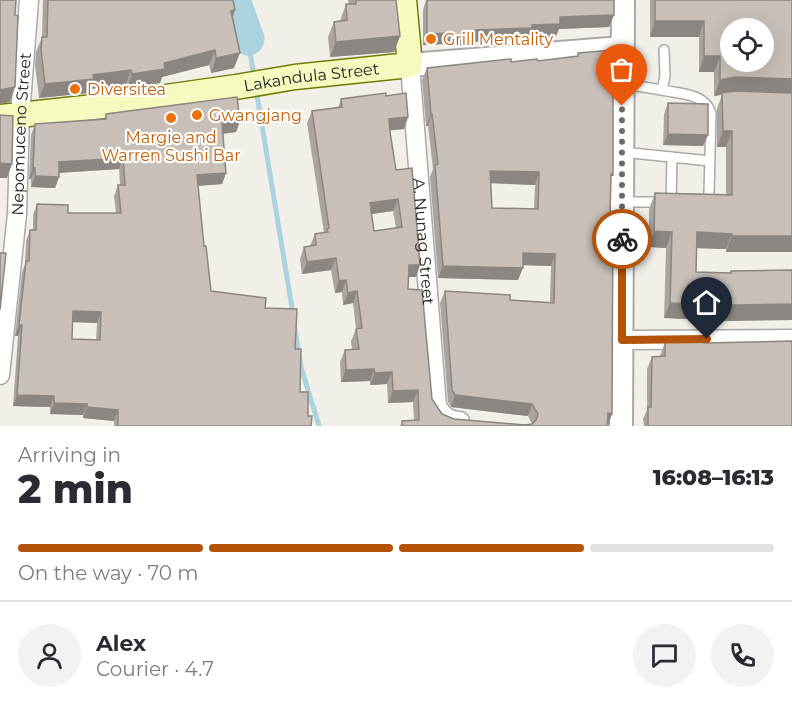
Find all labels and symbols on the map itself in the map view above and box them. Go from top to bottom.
place label: Grill Mentality [443,30,554,49]
marker: Grill Mentality [424,32,438,46]
pin [596,44,647,106]
street label: Nepomuceno Street [8,51,35,216]
street label: Lakandula Street [242,59,381,96]
place label: Diversitea [87,80,166,99]
marker: Diversitea [68,82,82,96]
place label: Gwangjang [209,106,302,125]
marker: Gwangjang [190,108,204,122]
marker: Margie and Warren Sushi Bar [164,111,178,125]
place label: Margie and Warren Sushi Bar [101,128,241,165]
street label: A. Nunag Street [409,177,438,306]
courier [592,209,652,269]
pin [681,277,732,339]

